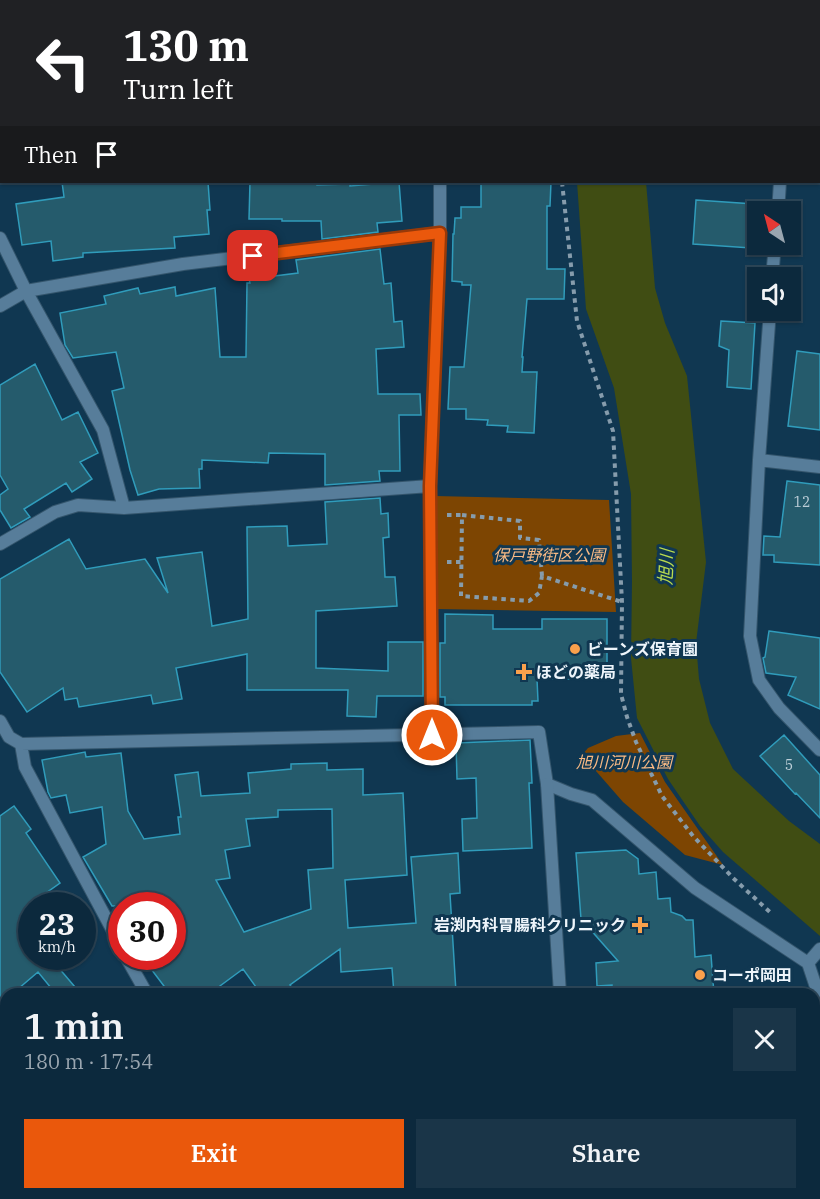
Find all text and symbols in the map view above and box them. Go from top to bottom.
text: 130 m [123,18,249,73]
icon: left [24,24,102,102]
text: Turn left [123,71,234,106]
icon: arrive [90,138,123,171]
text: Then [24,140,78,169]
north arrow [747,201,801,255]
map controls [747,201,801,321]
pin [227,230,278,281]
icon: arrive [236,239,269,272]
button: sound [747,267,801,321]
house number: 12 [794,493,810,511]
park label: 保戸野街区公園 [493,545,607,565]
water label: 旭川 [654,546,679,586]
place label: ビーンズ保育園 [587,639,698,659]
marker: ビーンズ保育園 [568,642,582,656]
place label: ほどの薬局 [536,662,616,682]
marker: ほどの薬局 [517,665,531,679]
position arrow [400,703,464,767]
park label: 旭川河川公園 [576,752,674,772]
house number: 5 [785,756,793,774]
speed limit sign: 30 [108,892,186,970]
text: 23 [39,904,75,943]
place label: 岩渕内科胃腸科クリニック [434,915,626,935]
marker: 岩渕内科胃腸科クリニック [631,916,649,934]
text: km/h [38,937,76,956]
place label: コーポ岡田 [712,965,792,985]
marker: コーポ岡田 [693,968,707,982]
text: 1 min [24,1002,124,1049]
button: close [733,1008,796,1071]
text: 180 m · 17:54 [24,1048,153,1075]
button: Exit [24,1119,404,1188]
button: Share [416,1119,796,1188]

